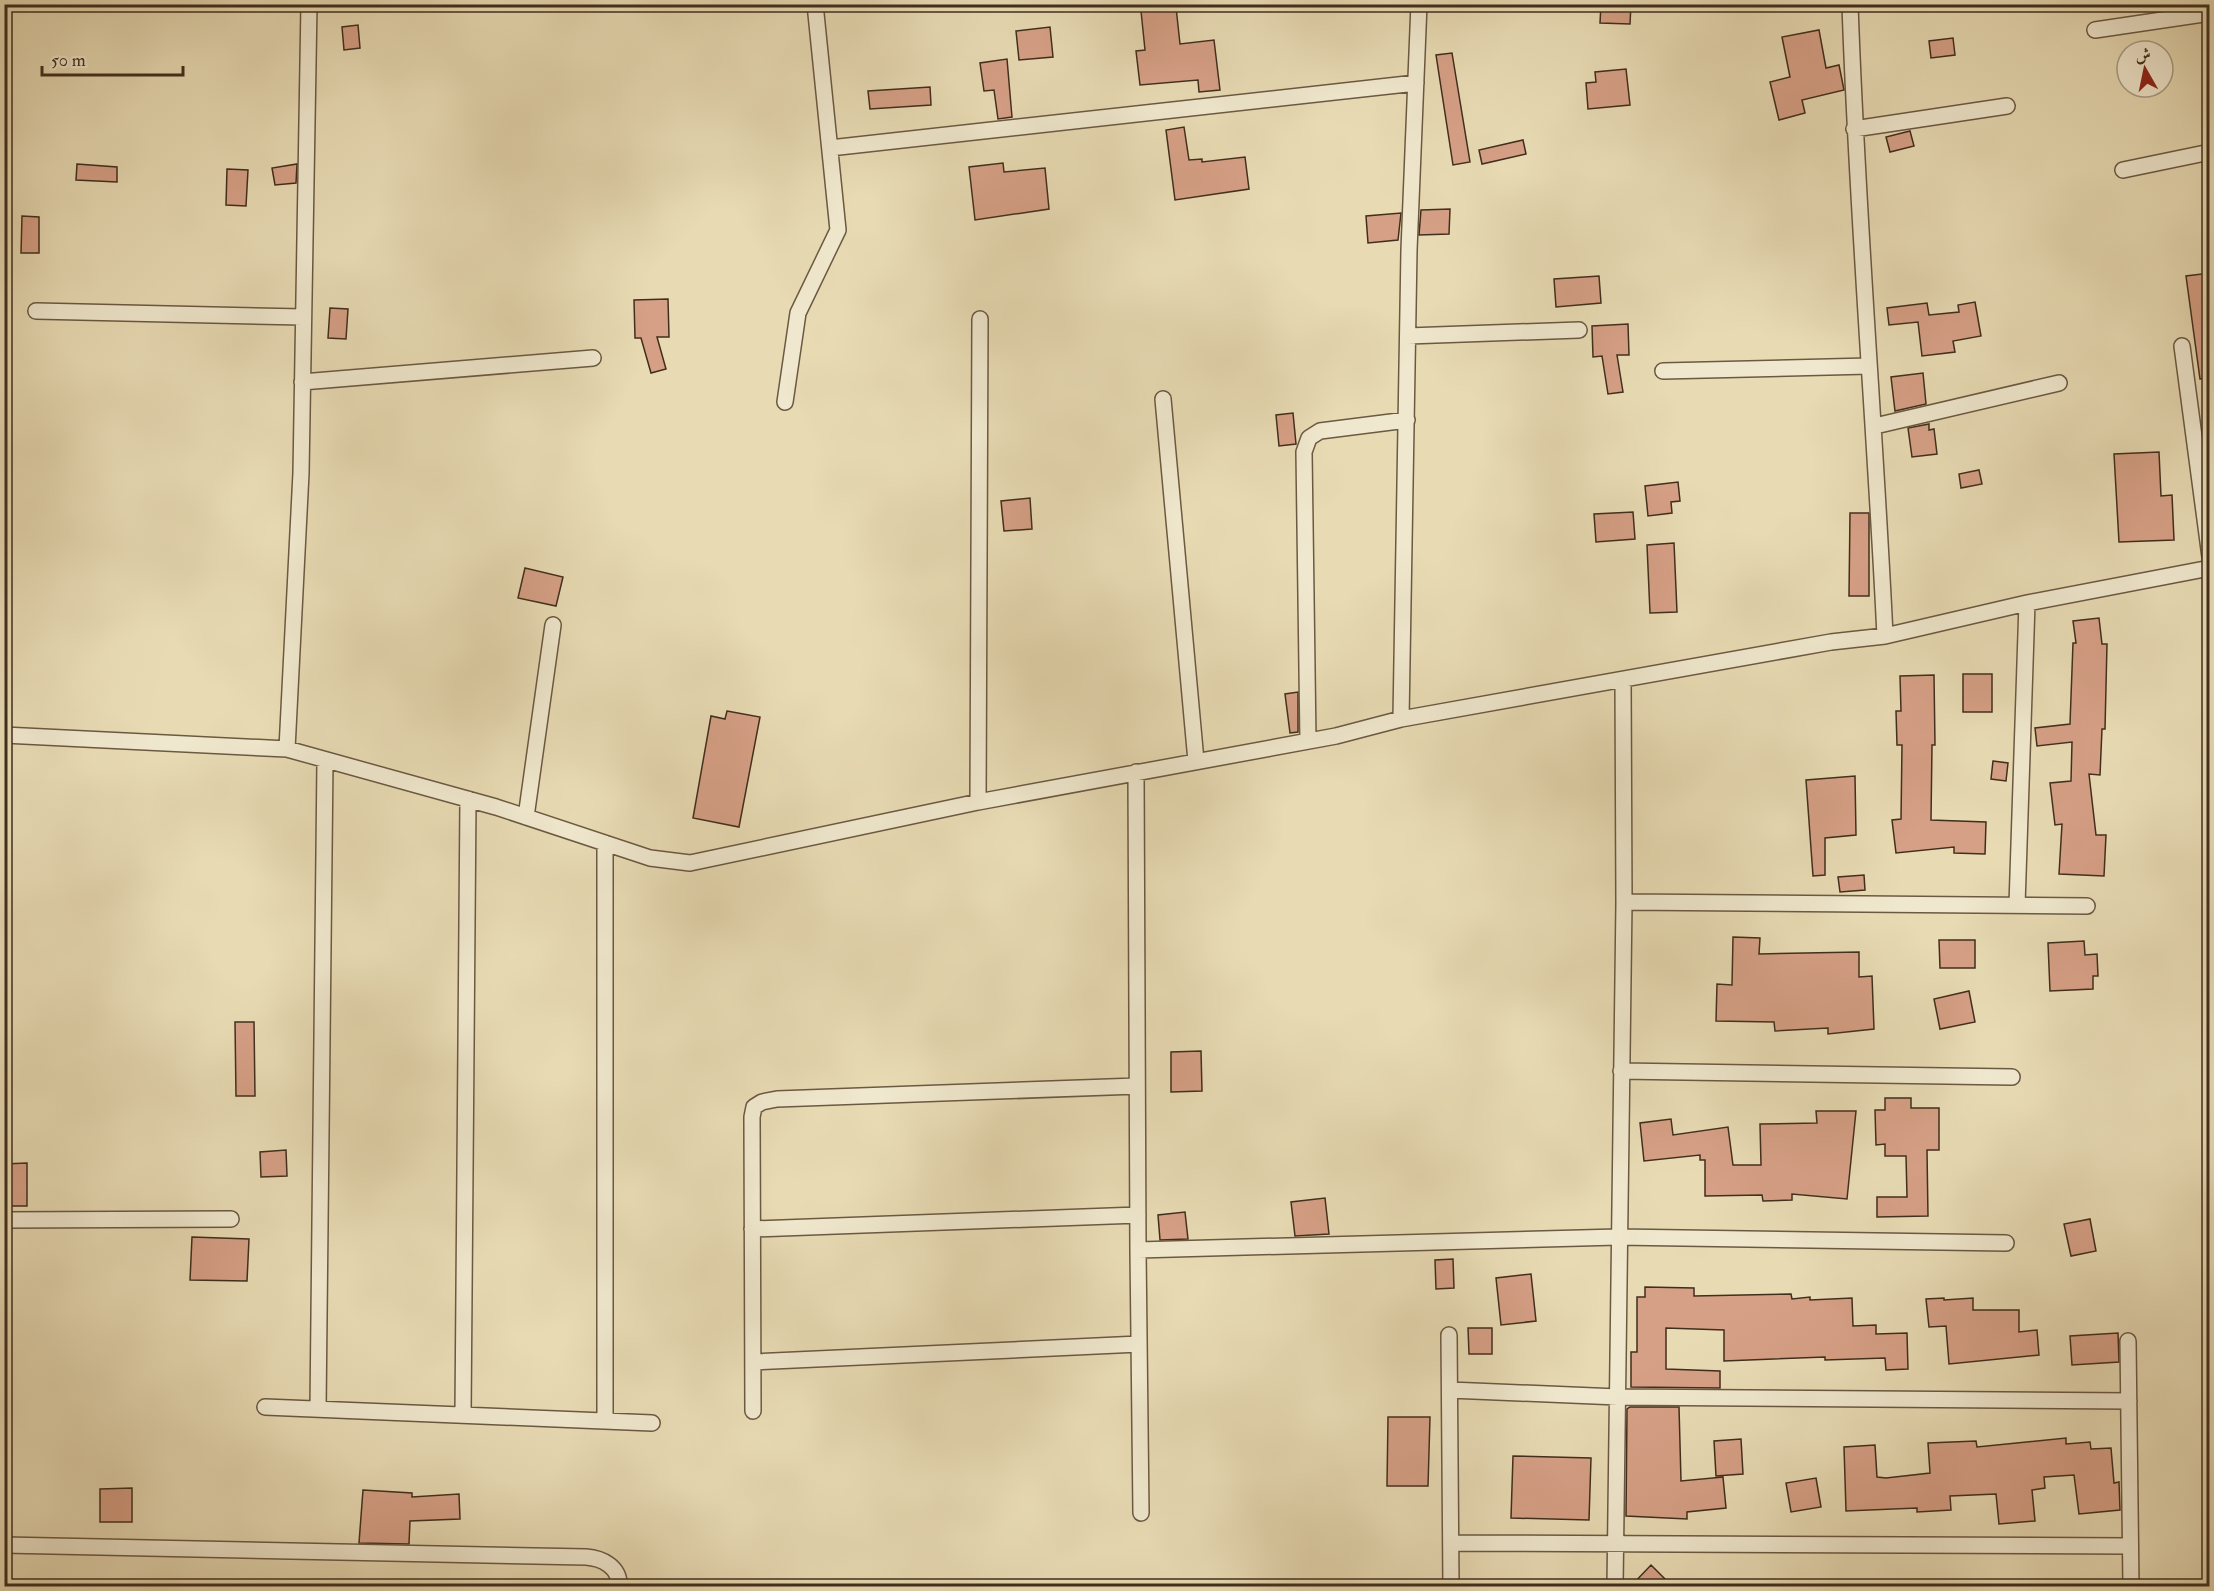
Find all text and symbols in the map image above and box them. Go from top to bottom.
scale bar [42,39,183,77]
north arrow [2115,39,2175,99]
text: ش [2133,44,2152,66]
text: 50 m [51,49,86,72]

